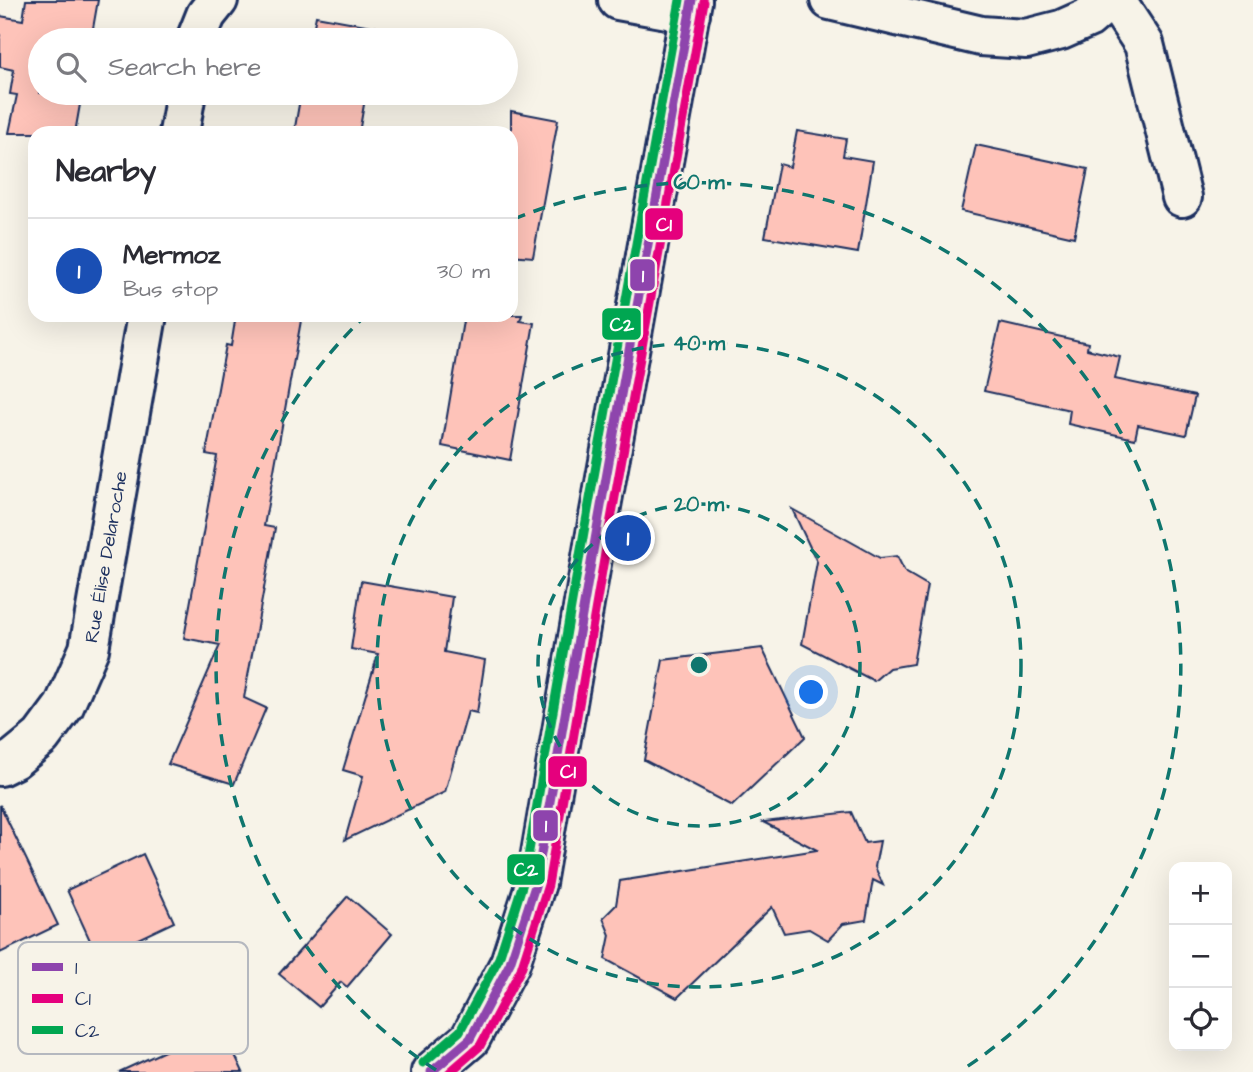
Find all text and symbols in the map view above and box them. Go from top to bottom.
search box [28,28,518,105]
icon: search [52,48,90,86]
text: Search here [108,49,261,85]
text: Nearby [56,151,156,193]
text: 60 m [673,168,725,197]
line badge: C1 [644,207,684,241]
text: C1 [656,212,673,239]
text: Mermoz [123,237,221,273]
text: 1 [78,255,80,287]
text: 30 m [437,255,490,287]
line badge: 1 [629,258,656,292]
text: 1 [642,263,645,290]
text: Bus stop [123,273,218,305]
line badge: C2 [601,307,642,341]
text: C2 [610,312,634,339]
text: 40 m [673,329,726,358]
street label: Rue Élise Delaroche [78,469,135,645]
text: 20 m [673,490,725,519]
pin: 1 [605,512,651,564]
centre of rings [687,653,711,677]
your location [794,675,828,709]
line badge: C1 [547,755,588,788]
text: C1 [560,759,577,786]
line badge: 1 [532,809,559,842]
text: 1 [545,813,548,840]
line badge: C2 [506,853,546,886]
text: C2 [514,857,538,884]
map controls [1169,862,1232,1051]
button: + [1169,862,1232,925]
button: − [1169,925,1232,988]
legend [18,942,248,1054]
text: 1 [75,955,78,982]
text: C1 [75,986,91,1013]
button: locate [1169,988,1232,1051]
text: C2 [75,1018,99,1045]

